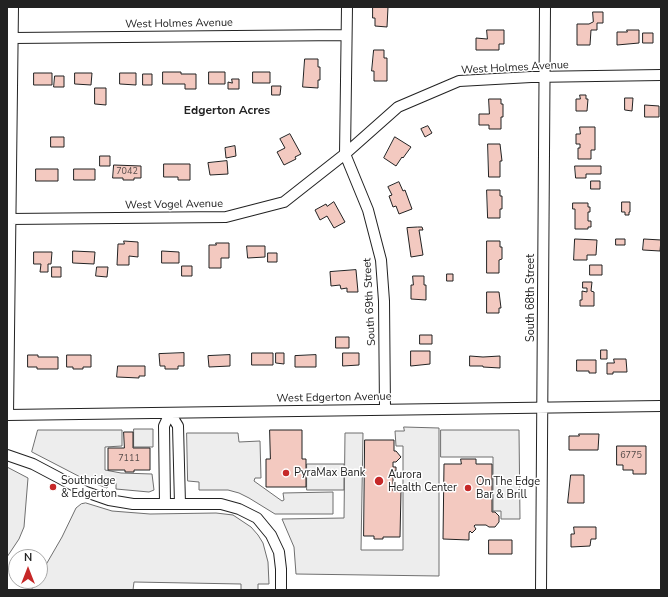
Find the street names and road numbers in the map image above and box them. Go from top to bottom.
street label: West Holmes Avenue [125,16,233,32]
street label: West Holmes Avenue [461,59,569,77]
street label: West Vogel Avenue [125,198,223,212]
street label: South 68th Street [524,254,538,342]
street label: South 69th Street [361,258,379,346]
street label: West Edgerton Avenue [276,390,392,406]

